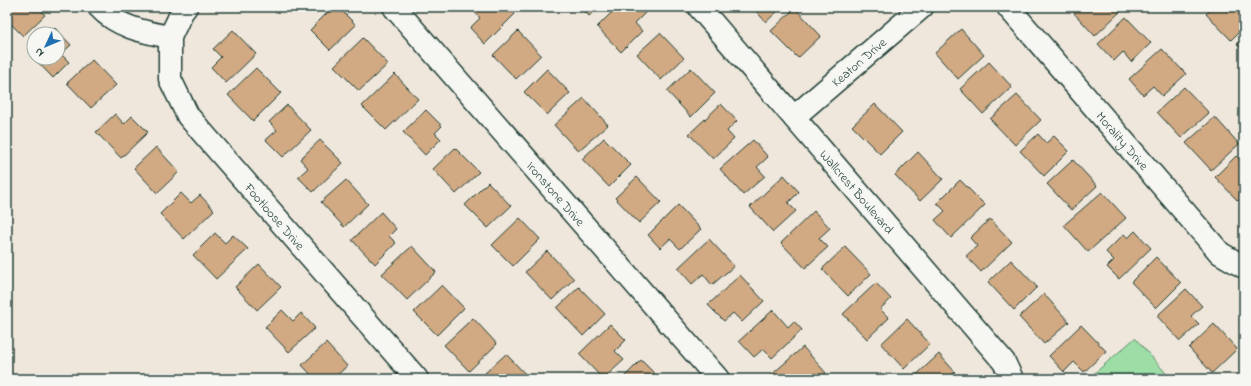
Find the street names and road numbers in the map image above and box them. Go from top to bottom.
street label: Keaton Drive [828,34,891,92]
street label: Morality Drive [1091,108,1153,175]
street label: Wallcrest Boulevard [815,146,898,239]
street label: Ironstone Drive [521,158,589,231]
street label: Footloose Drive [239,178,309,255]

